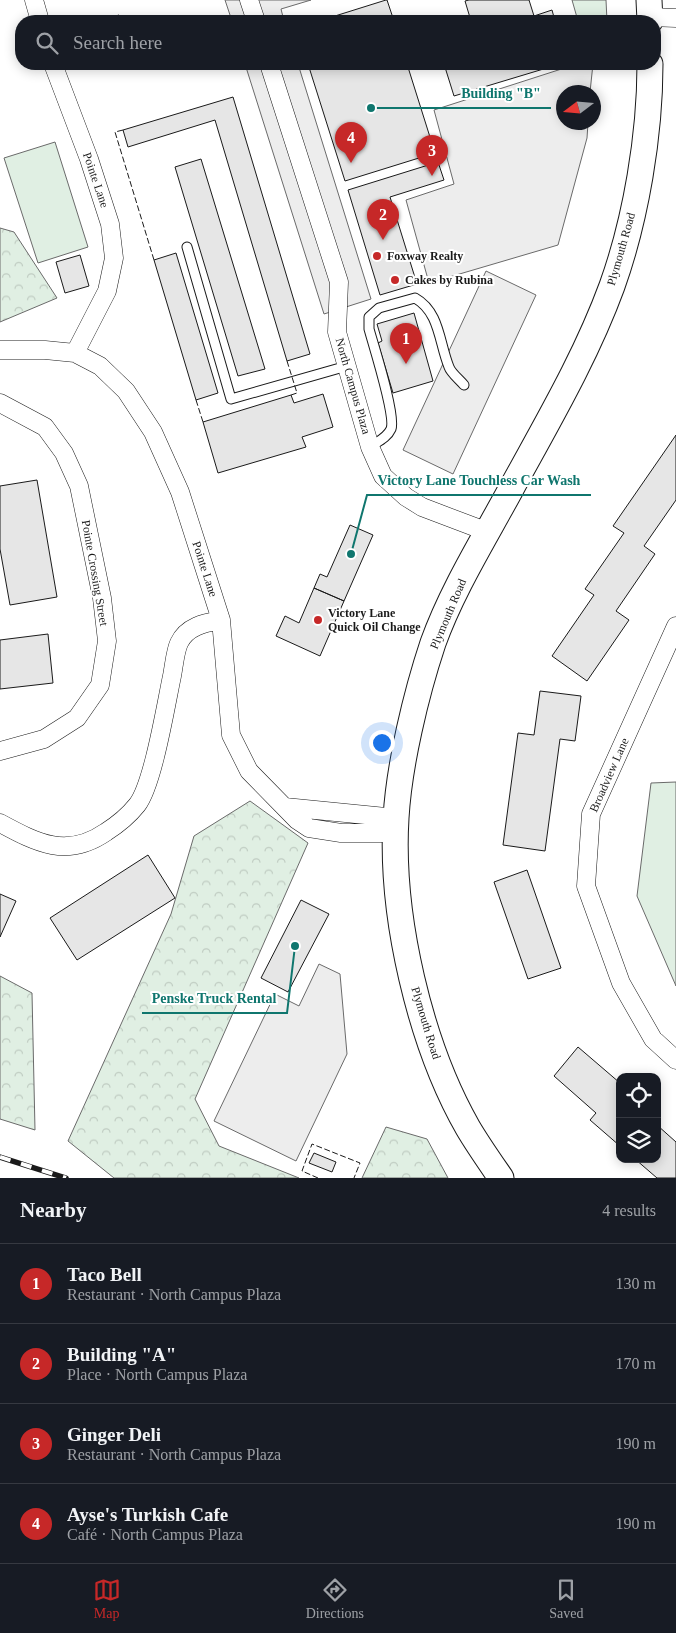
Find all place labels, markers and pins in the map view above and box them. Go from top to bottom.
callout: Building "B" [451,79,551,108]
pin: 4 [335,122,367,163]
pin: 3 [416,135,448,176]
pin: 2 [367,199,399,240]
place label: Foxway Realty [387,249,463,263]
marker: Foxway Realty [371,250,383,262]
place label: Cakes by Rubina [405,273,493,287]
marker: Cakes by Rubina [389,274,401,286]
pin: 1 [390,323,422,364]
callout: Victory Lane Touchless Car Wash [367,466,591,495]
place label: Victory Lane Quick Oil Change [328,606,421,634]
marker: Victory Lane Quick Oil Change [312,614,324,626]
callout: Penske Truck Rental [142,984,287,1013]

